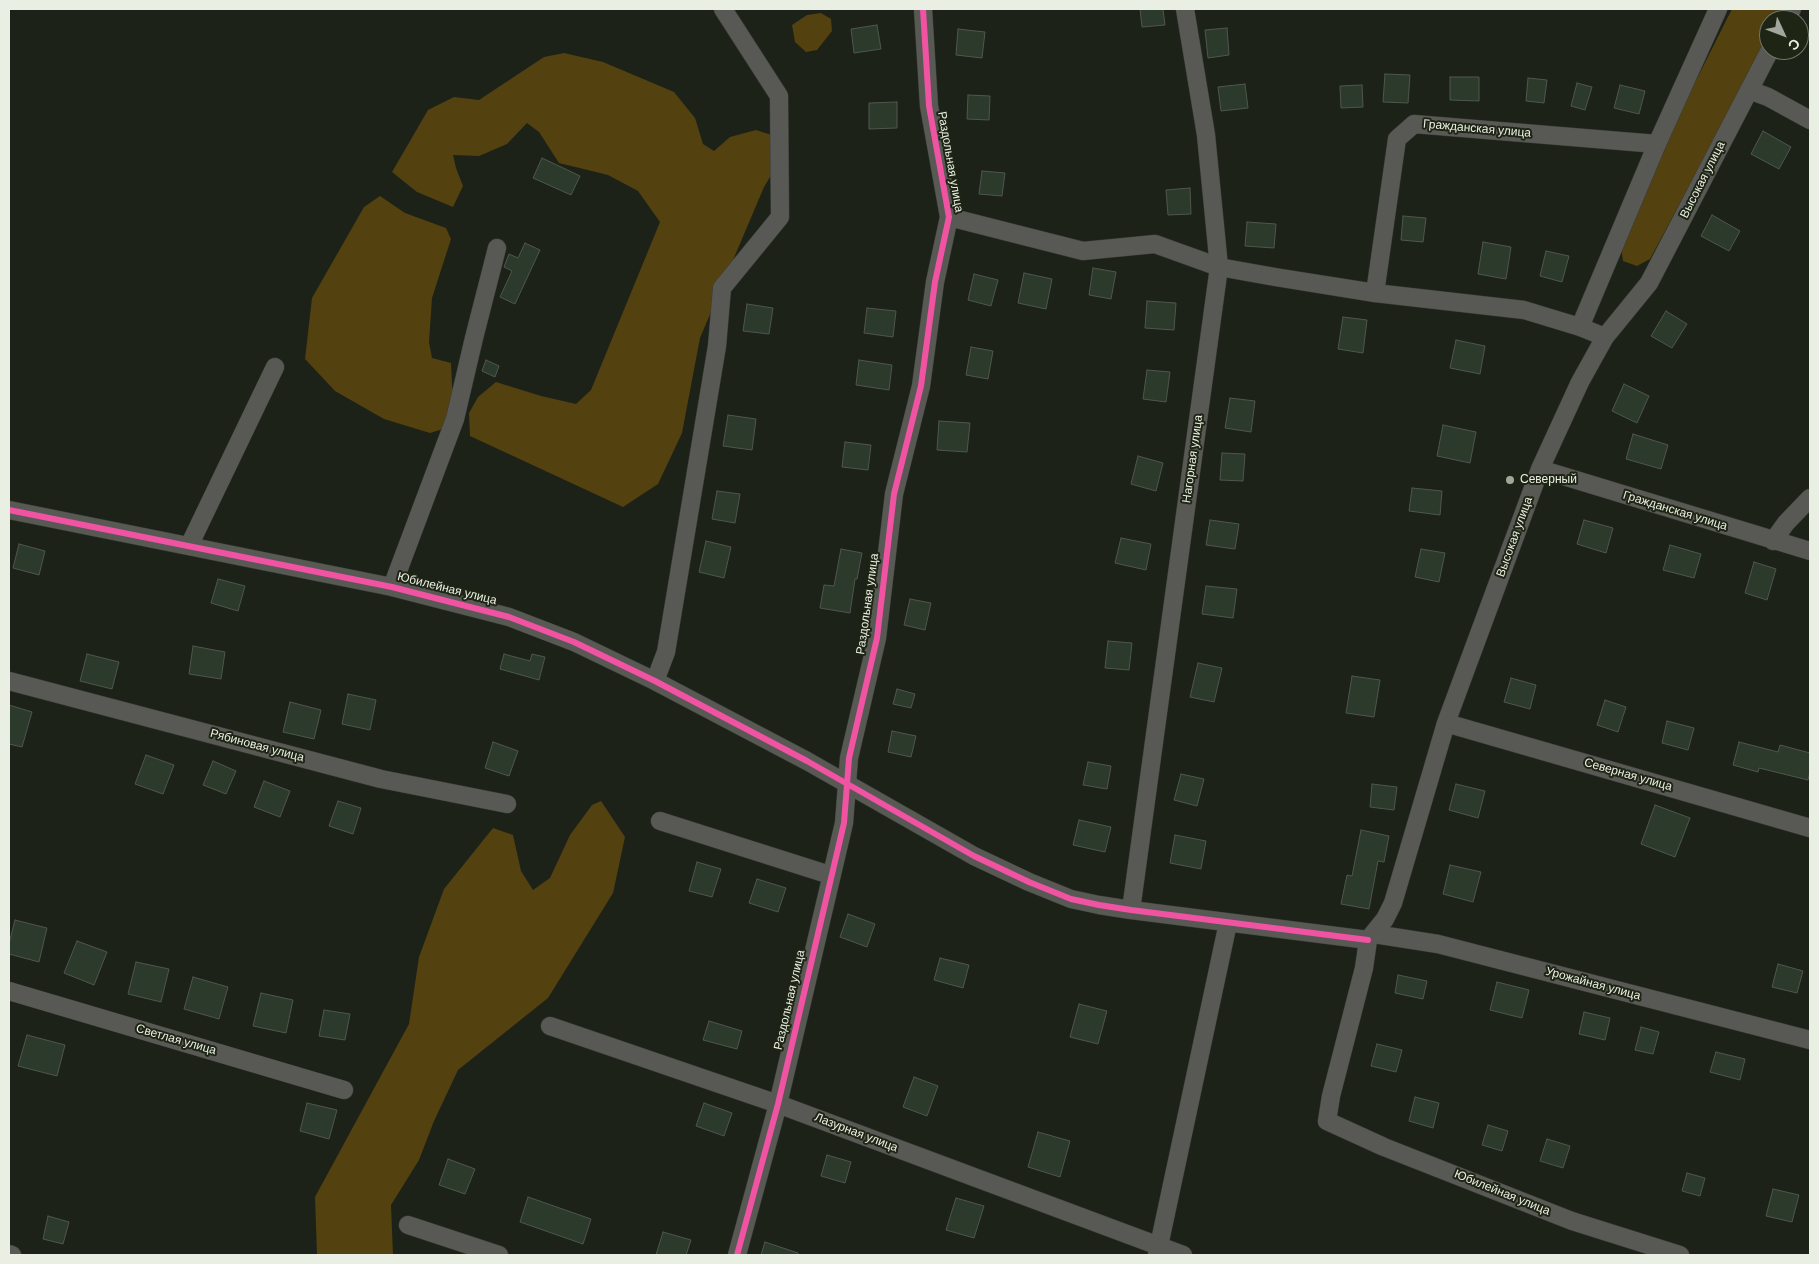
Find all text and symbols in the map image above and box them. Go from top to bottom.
north arrow [1759,10,1809,60]
text: С [1784,35,1804,54]
street label: Раздольная улица [934,111,966,213]
street label: Гражданская улица [1422,117,1532,141]
street label: Высокая улица [1677,139,1729,221]
street label: Нагорная улица [1180,414,1206,504]
place label: Северный [1520,473,1577,487]
marker: Северный [1504,474,1516,486]
street label: Гражданская улица [1621,488,1729,534]
street label: Высокая улица [1494,495,1536,579]
street label: Раздольная улица [854,552,882,656]
street label: Юбилейная улица [396,570,498,608]
street label: Рябиновая улица [208,727,306,765]
street label: Северная улица [1582,756,1674,794]
street label: Раздольная улица [772,949,808,1051]
street label: Урожайная улица [1544,964,1642,1004]
street label: Светлая улица [134,1022,218,1058]
street label: Лазурная улица [812,1110,900,1156]
street label: Юбилейная улица [1452,1167,1552,1219]

